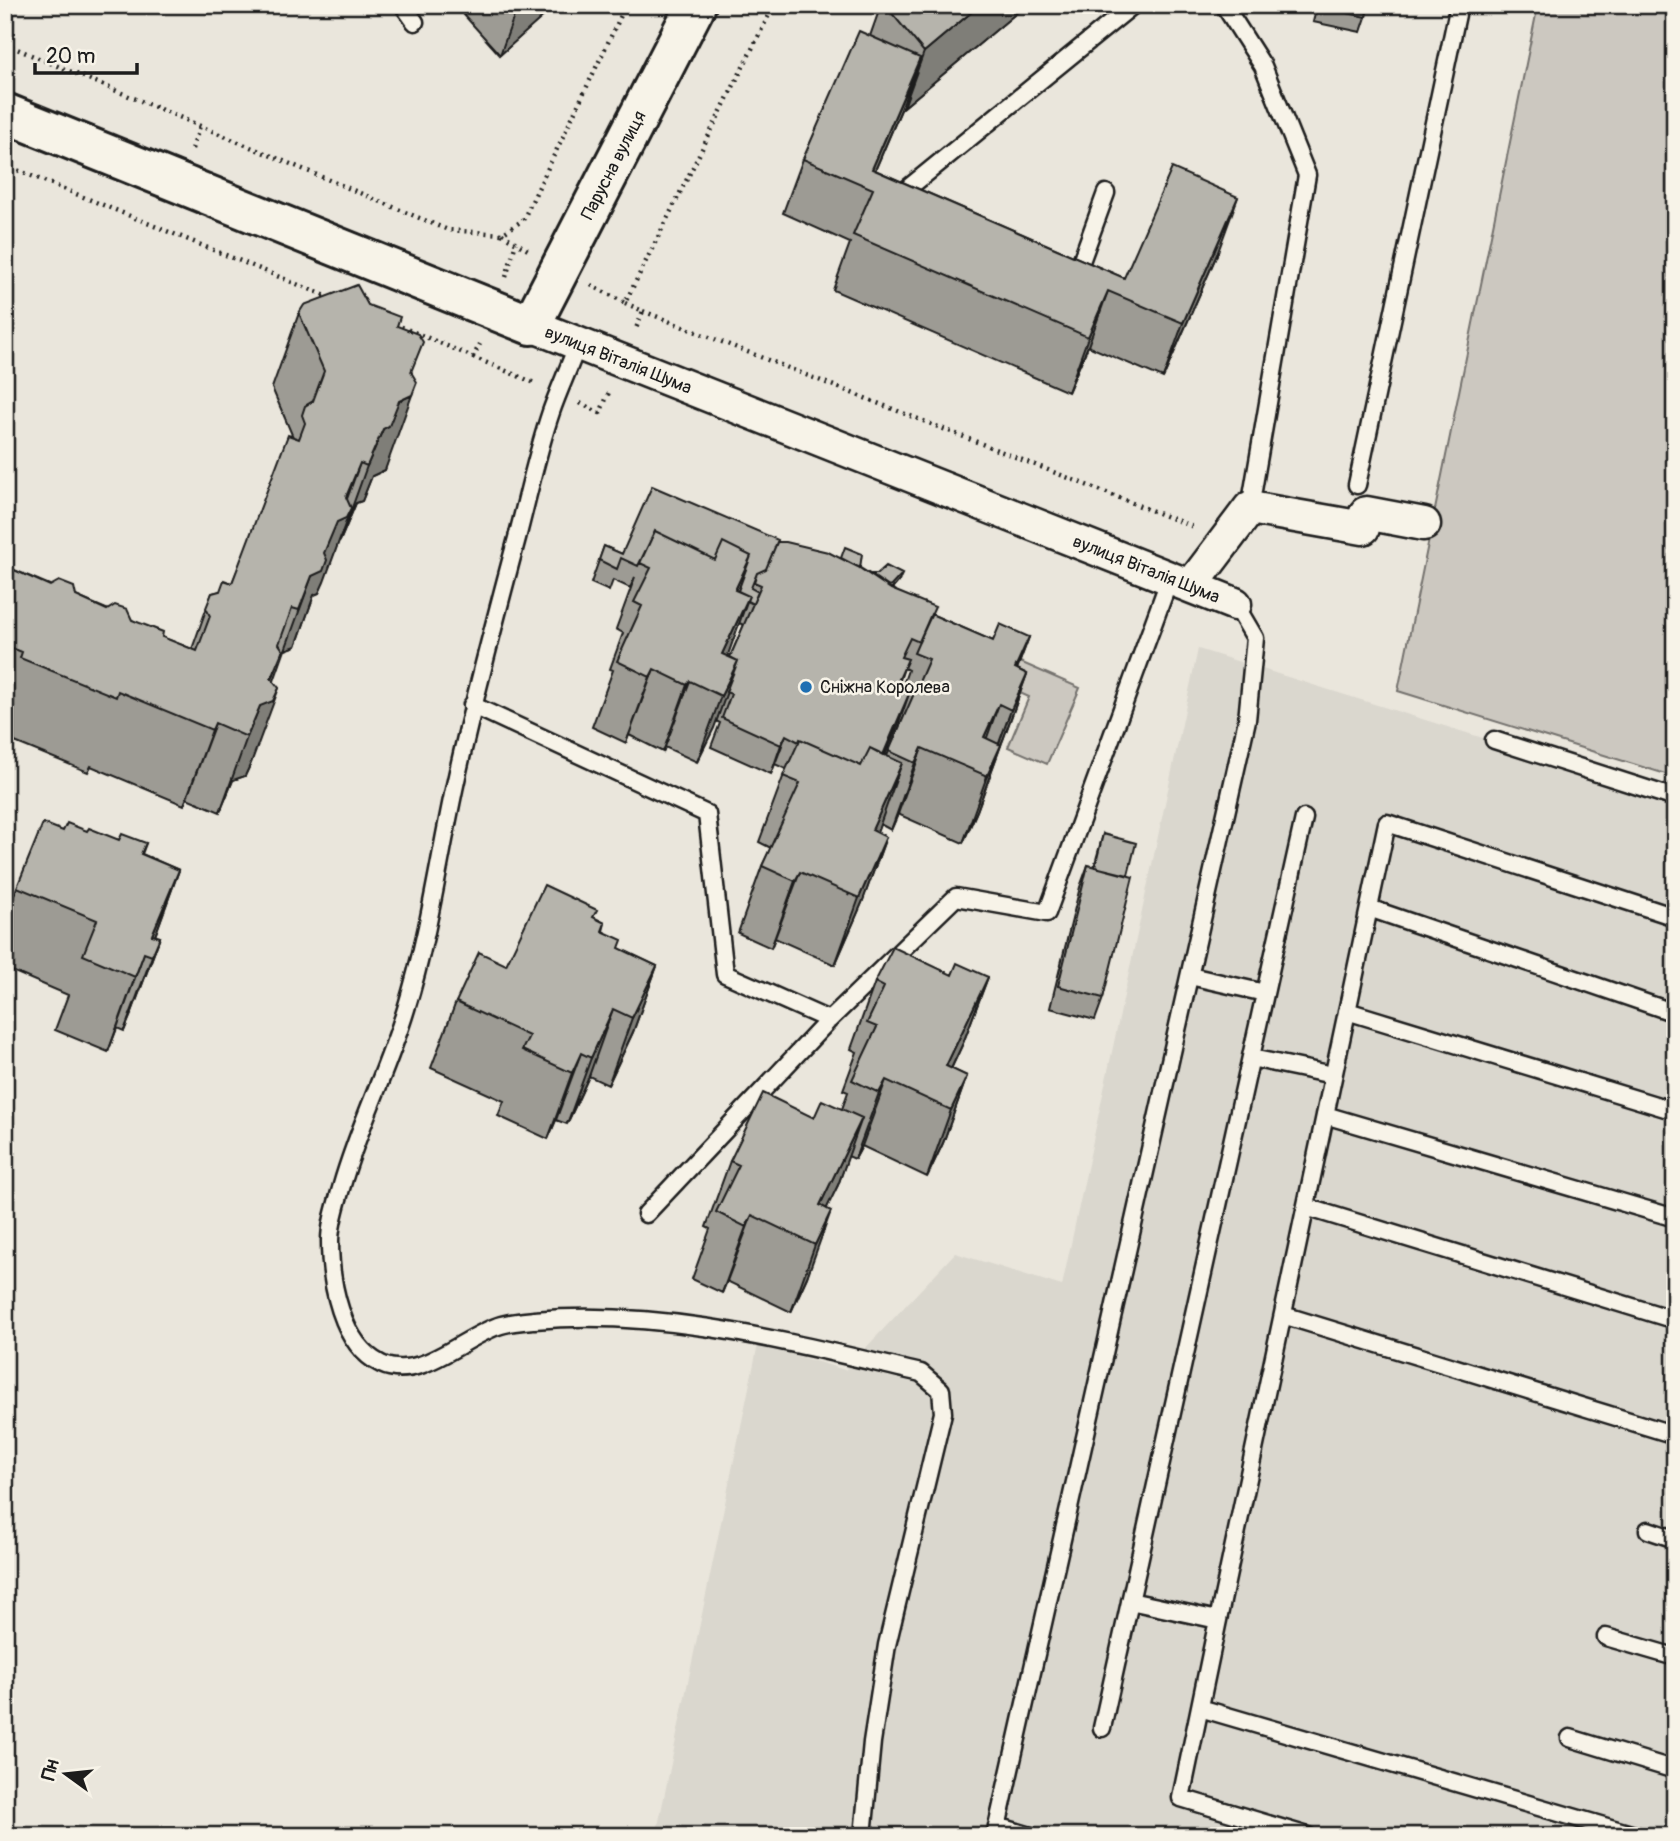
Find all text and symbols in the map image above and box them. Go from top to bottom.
scale bar [35,32,136,76]
text: 20 m [46,43,95,70]
street label: Парусна вулиця [576,107,651,224]
street label: вулиця Віталія Шума [542,320,695,399]
street label: вулиця Віталія Шума [1070,529,1223,608]
place label: Сніжна Королева [820,676,950,699]
marker: Сніжна Королева [798,679,814,695]
north arrow [32,1740,102,1810]
text: Пн [36,1757,65,1783]

